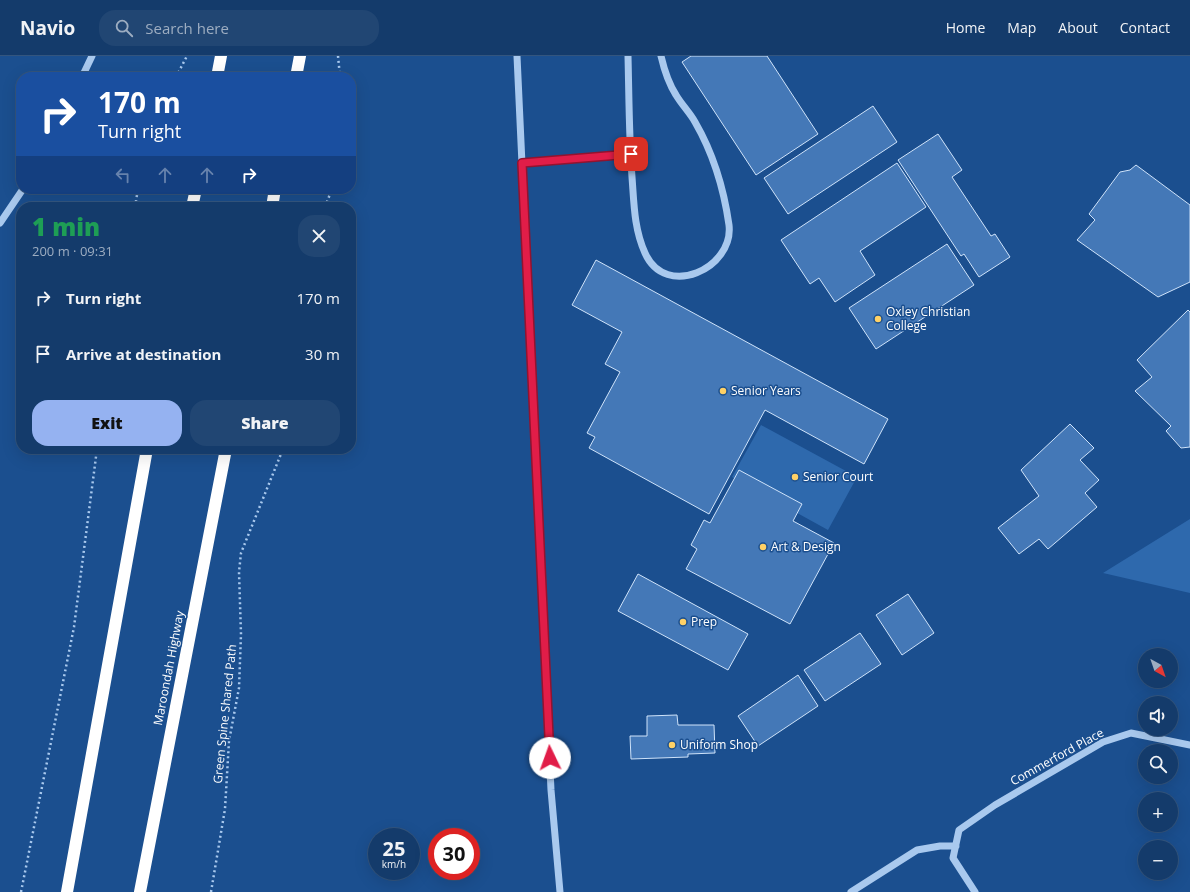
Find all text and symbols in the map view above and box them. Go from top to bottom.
search box [99,10,379,46]
text: Navio [20,15,75,41]
icon: search [113,17,135,39]
text: Search here [145,18,229,38]
text: Home [946,18,985,37]
text: Map [1007,18,1036,37]
text: About [1058,18,1098,37]
text: Contact [1120,18,1170,37]
text: 170 m [98,83,181,121]
icon: right [32,88,84,140]
text: Turn right [98,119,181,143]
pin [614,137,648,171]
icon: arrive [620,143,642,165]
icon: left [112,164,134,186]
icon: ahead [154,164,176,186]
icon: ahead [196,164,218,186]
icon: right [238,164,260,186]
text: 1 min [32,210,100,243]
button: close [298,215,340,257]
text: 200 m · 09:31 [32,242,113,260]
icon: right [32,287,54,309]
text: Turn right [66,288,141,308]
text: 170 m [296,288,340,308]
place label: Oxley Christian College [886,303,970,334]
marker: Oxley Christian College [873,314,883,324]
icon: arrive [32,343,54,365]
text: Arrive at destination [66,344,221,364]
text: 30 m [305,344,340,364]
place label: Senior Years [731,382,801,399]
marker: Senior Years [718,386,728,396]
button: Exit [32,400,182,446]
button: Share [190,400,340,446]
place label: Senior Court [803,468,873,485]
marker: Senior Court [790,472,800,482]
place label: Art & Design [771,538,841,555]
marker: Art & Design [758,542,768,552]
street label: Maroondah Highway [149,608,188,727]
place label: Prep [691,613,717,630]
marker: Prep [678,617,688,627]
street label: Green Spine Shared Path [209,643,240,784]
north arrow [1138,648,1178,688]
map controls [1138,648,1178,880]
button: sound [1138,696,1178,736]
street label: Commerford Place [1007,724,1107,789]
place label: Uniform Shop [680,736,758,753]
position arrow [529,737,571,779]
marker: Uniform Shop [667,740,677,750]
button: search [1138,744,1178,784]
button: + [1138,792,1178,832]
speed limit sign: 30 [428,828,480,880]
text: 25 [383,835,405,862]
button: − [1138,840,1178,880]
text: km/h [382,857,406,871]

